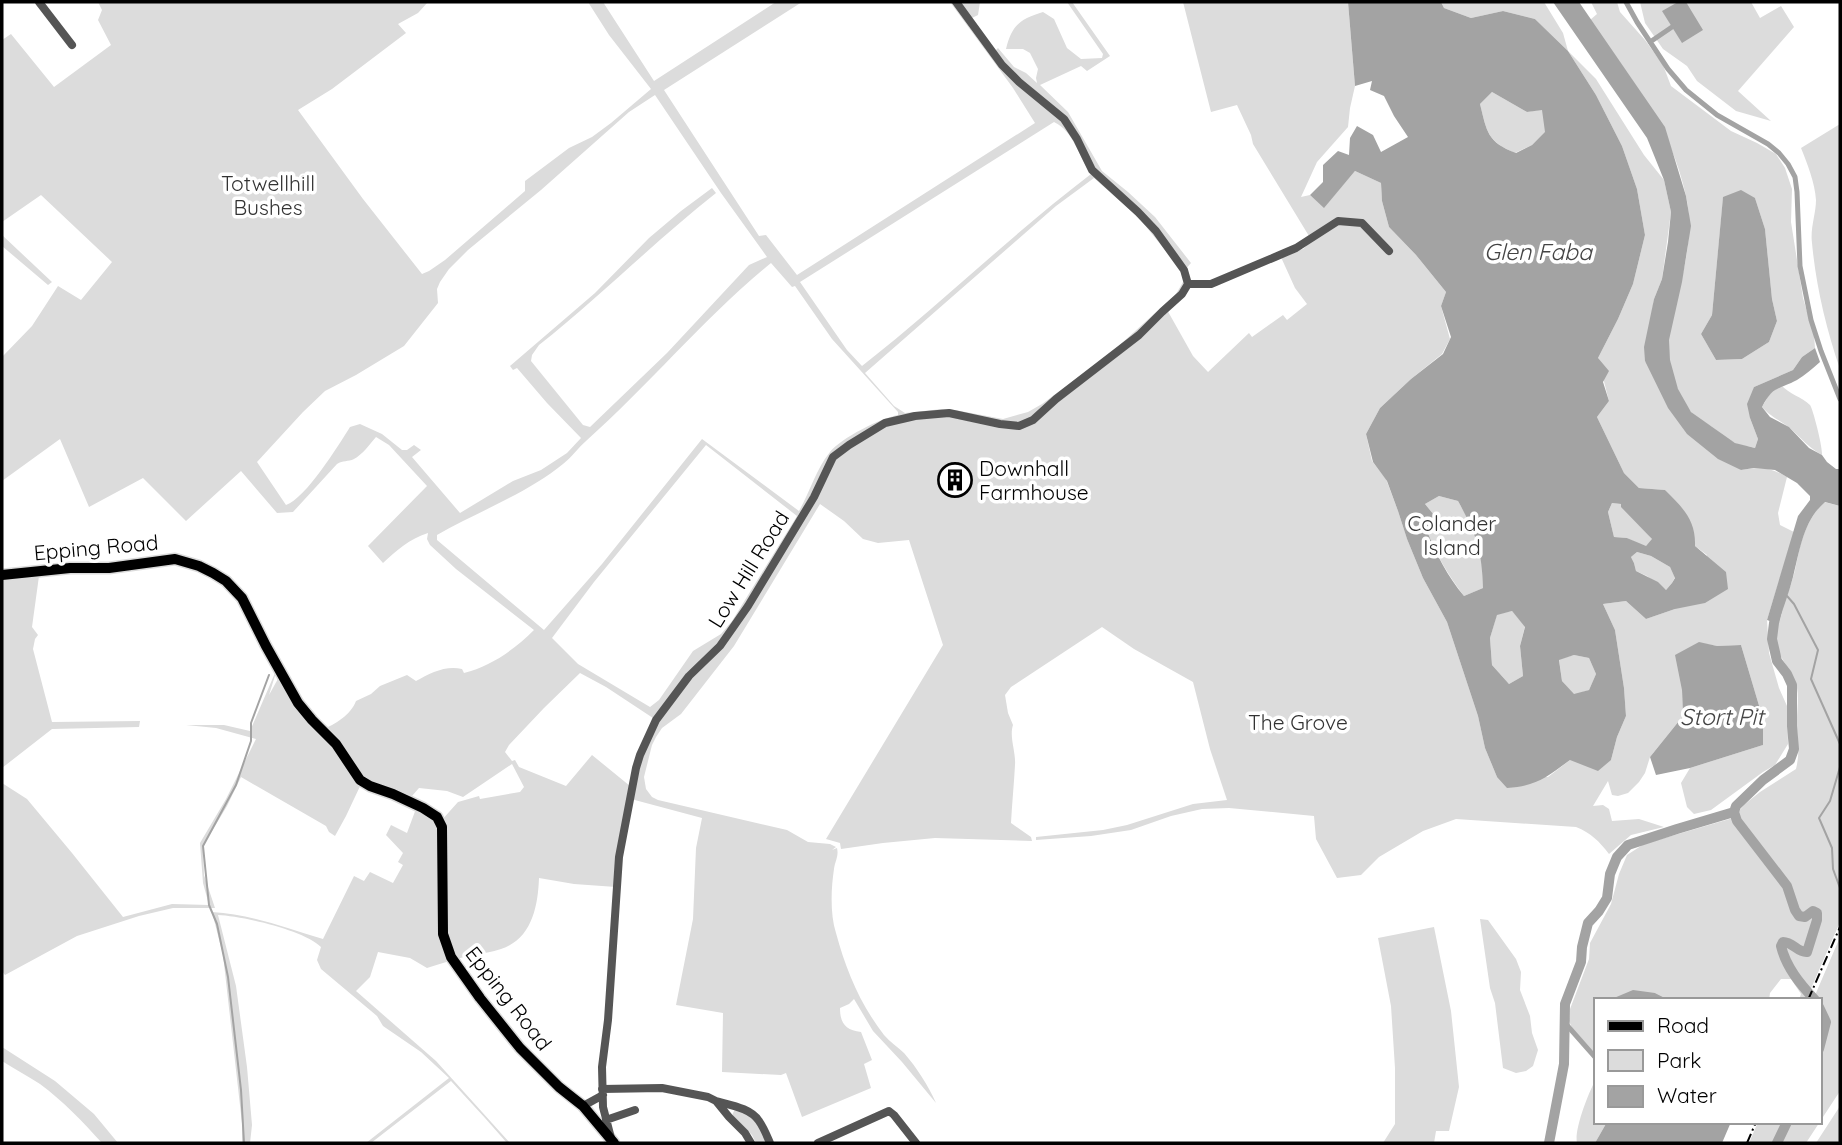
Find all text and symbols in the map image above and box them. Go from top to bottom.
park label: Totwellhill Bushes [221,170,315,220]
water label: Glen Faba [1484,237,1593,266]
place label: Downhall Farmhouse [979,455,1089,505]
building icon: Downhall Farmhouse [936,461,974,499]
street label: Low Hill Road [702,506,794,632]
park label: Colander Island [1408,510,1496,560]
street label: Epping Road [33,529,159,565]
water label: Stort Pit [1680,702,1766,731]
park label: The Grove [1248,709,1348,735]
street label: Epping Road [460,941,558,1055]
legend [1594,998,1821,1124]
text: Road [1657,1012,1709,1038]
text: Park [1657,1047,1701,1073]
text: Water [1657,1082,1717,1108]

